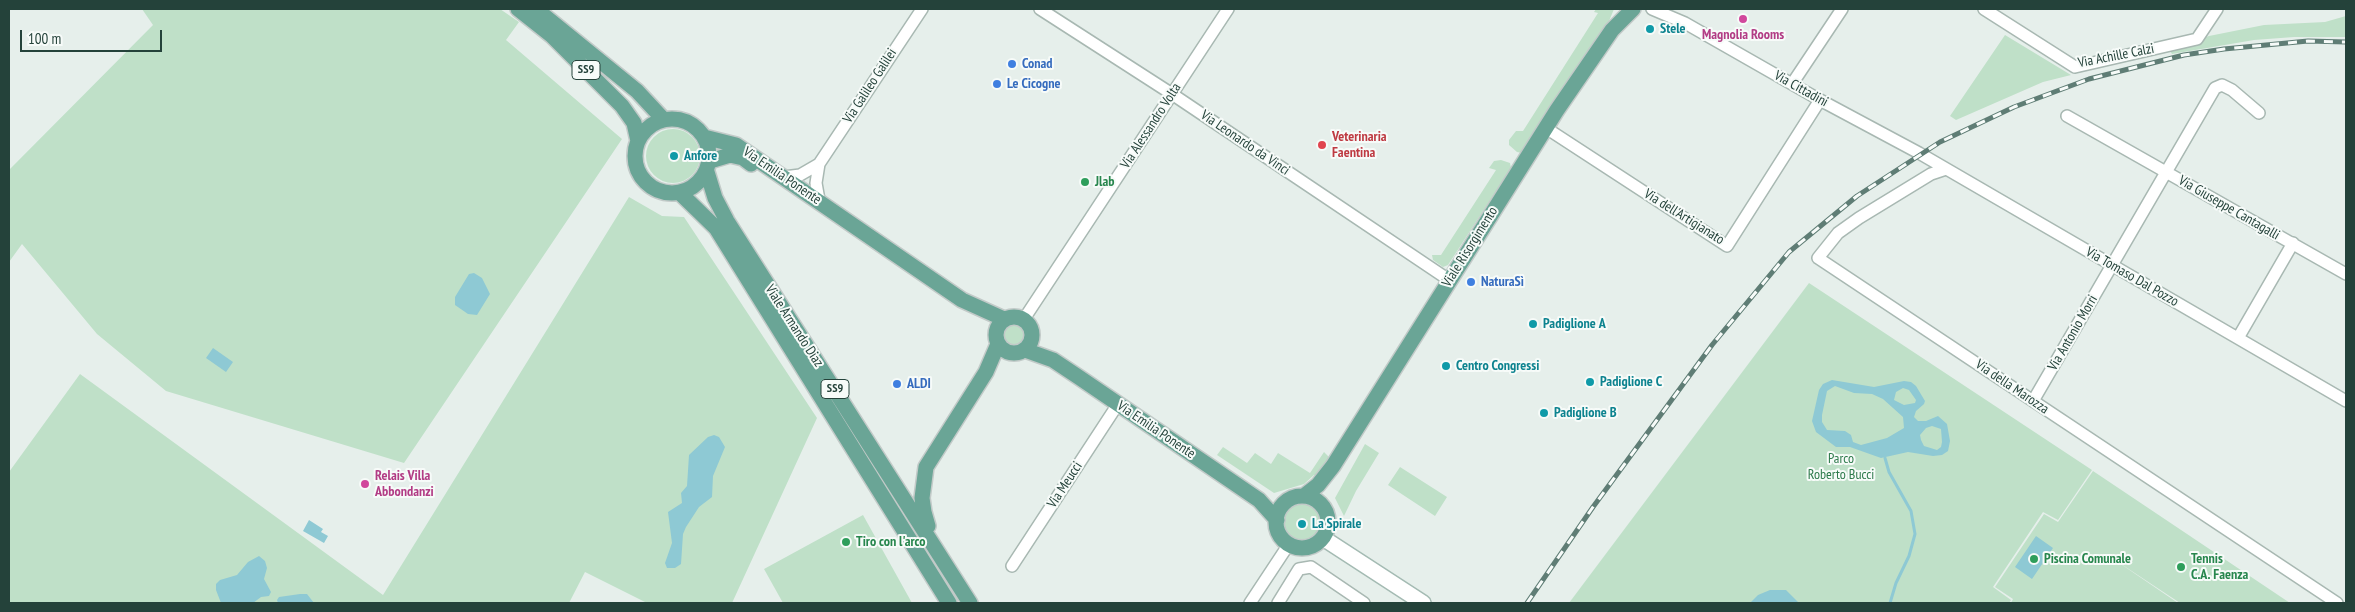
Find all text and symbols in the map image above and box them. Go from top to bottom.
marker: Magnolia Rooms [1737,13,1749,25]
scale bar [22,20,165,52]
place label: Stele [1660,21,1686,37]
marker: Stele [1644,23,1656,35]
place label: Magnolia Rooms [1702,27,1784,43]
text: 100 m [28,29,61,48]
street label: Via Achille Calzi [2077,40,2155,72]
street label: Via Galileo Galilei [840,45,900,127]
place label: Conad [1022,56,1053,72]
marker: Conad [1006,58,1018,70]
road number: SS9 [572,60,600,80]
street label: Via Cittadini [1771,67,1831,111]
place label: Le Cicogne [1007,76,1060,92]
marker: Le Cicogne [991,78,1003,90]
street label: Via Alessandro Volta [1117,80,1185,172]
street label: Via Leonardo da Vinci [1197,107,1293,179]
place label: Veterinaria Faentina [1332,129,1387,162]
marker: Veterinaria Faentina [1316,139,1328,151]
street label: Via Emilia Ponente [740,144,824,208]
place label: Anfore [684,148,717,164]
marker: Anfore [668,150,680,162]
street label: Via Giuseppe Cantagalli [2175,172,2283,244]
place label: Jlab [1095,174,1114,190]
marker: Jlab [1079,176,1091,188]
street label: Via dell'Artigianato [1641,186,1727,248]
street label: Viale Risorgimento [1439,204,1501,290]
street label: Via Tomaso Dal Pozzo [2083,244,2181,310]
place label: NaturaSì [1481,274,1524,290]
marker: NaturaSì [1465,276,1477,288]
street label: Viale Armando Diaz [761,282,827,370]
street label: Via Antonio Morri [2045,292,2101,374]
place label: Padiglione A [1543,316,1606,332]
marker: Padiglione A [1527,318,1539,330]
street label: Via della Marozza [1972,356,2052,418]
place label: Centro Congressi [1456,358,1539,374]
marker: Centro Congressi [1440,360,1452,372]
place label: Padiglione C [1600,374,1662,390]
place label: ALDI [907,376,931,392]
marker: Padiglione C [1584,376,1596,388]
marker: ALDI [891,378,903,390]
road number: SS9 [821,379,849,398]
street label: Via Emilia Ponente [1114,398,1198,462]
place label: Padiglione B [1554,405,1617,421]
marker: Padiglione B [1538,407,1550,419]
park label: Parco Roberto Bucci [1808,451,1874,484]
street label: Via Meucci [1044,459,1086,511]
place label: Relais Villa Abbondanzi [375,468,434,501]
marker: Relais Villa Abbondanzi [359,478,371,490]
place label: La Spirale [1312,516,1361,532]
marker: La Spirale [1296,518,1308,530]
place label: Tiro con l'arco [856,534,925,550]
marker: Tiro con l'arco [840,536,852,548]
place label: Piscina Comunale [2044,551,2131,567]
place label: Tennis C.A. Faenza [2191,551,2248,584]
marker: Piscina Comunale [2028,553,2040,565]
marker: Tennis C.A. Faenza [2175,561,2187,573]

